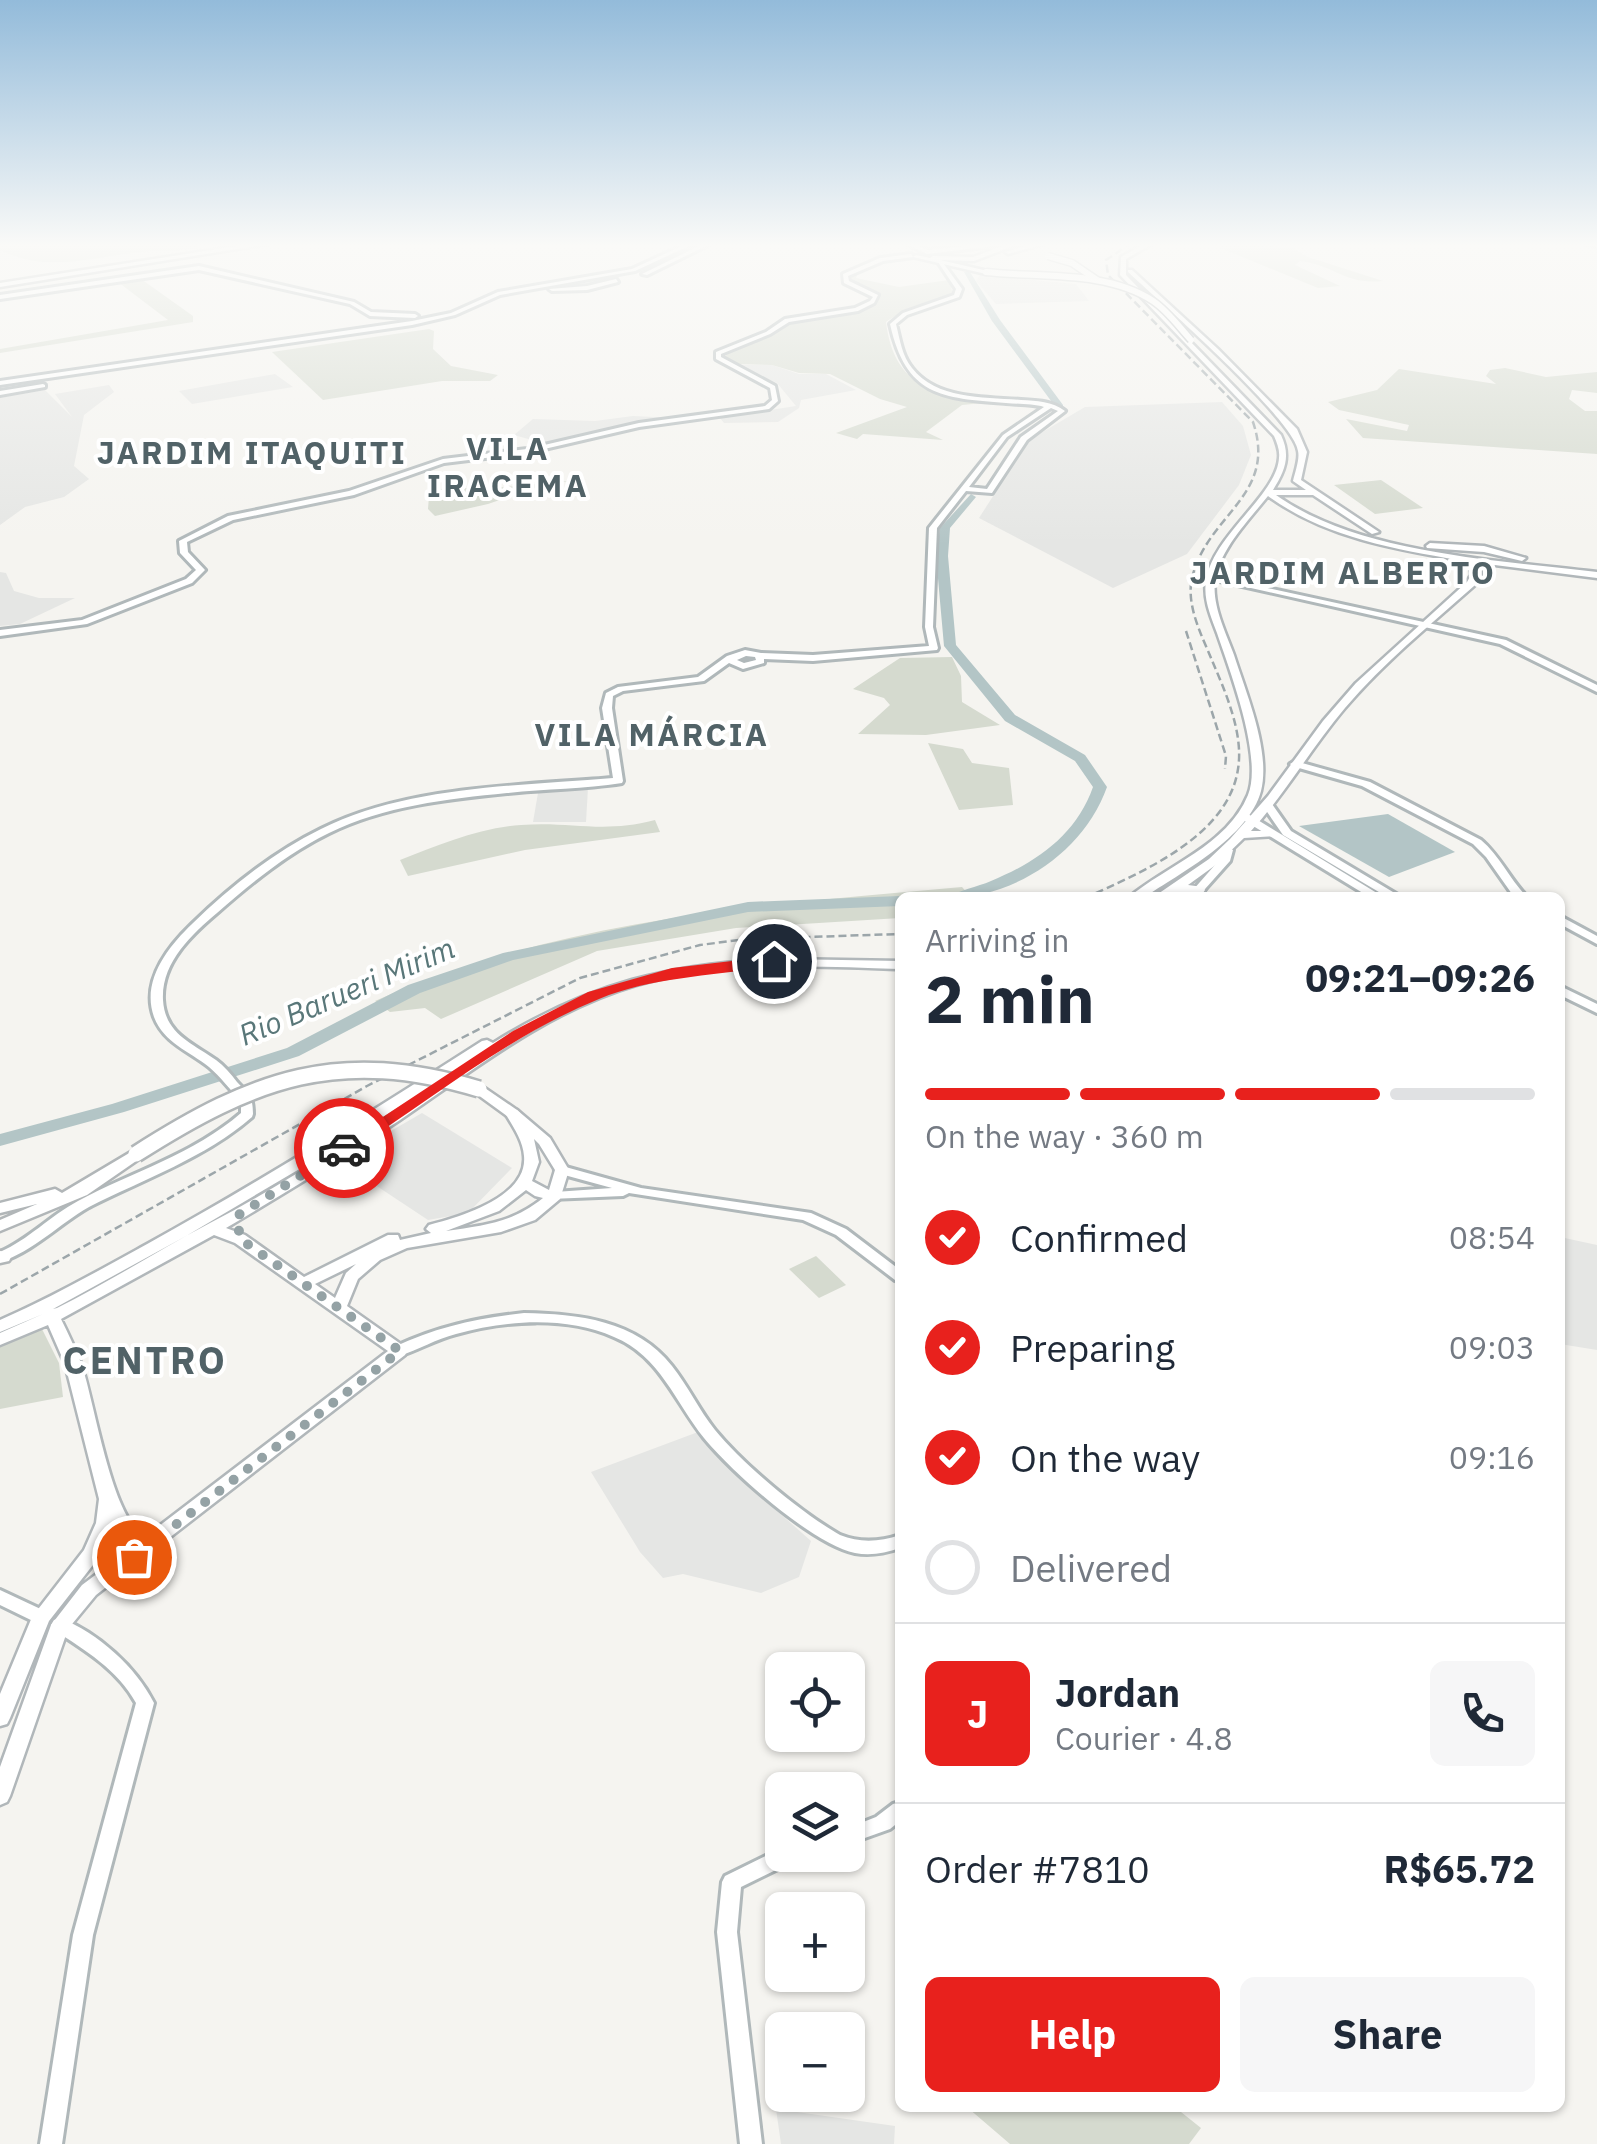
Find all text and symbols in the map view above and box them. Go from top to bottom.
district label: VILA IRACEMA [427,427,589,506]
district label: JARDIM ITAQUITI [97,431,407,473]
district label: JARDIM ALBERTO [1190,551,1496,593]
district label: VILA MÁRCIA [534,713,770,755]
pin [732,919,817,1004]
text: Arriving in [925,919,1070,961]
water label: Rio Barueri Mirim [232,928,460,1054]
icon: home [747,934,802,989]
text: 09:21–09:26 [1305,953,1535,1002]
text: 2 min [925,956,1095,1041]
courier [294,1098,394,1198]
text: On the way · 360 m [925,1115,1204,1157]
icon: car [317,1121,372,1176]
icon: check [925,1210,980,1265]
text: Confirmed [1010,1213,1188,1262]
text: 08:54 [1449,1216,1535,1258]
icon: check [925,1320,980,1375]
text: Preparing [1010,1323,1175,1372]
text: 09:03 [1449,1326,1535,1368]
district label: CENTRO [63,1335,227,1384]
icon: check [925,1430,980,1485]
text: On the way [1010,1433,1200,1482]
text: 09:16 [1449,1436,1535,1478]
pin [92,1515,177,1600]
icon: bag [107,1530,162,1585]
text: Delivered [1010,1543,1172,1592]
map controls [765,1652,865,2112]
button: locate [765,1652,865,1752]
button: phone [1430,1661,1535,1766]
text: Jordan [1055,1668,1180,1717]
text: J [967,1689,988,1738]
text: Courier · 4.8 [1055,1717,1233,1759]
button: layers [765,1772,865,1872]
text: Order #7810 [925,1844,1150,1893]
text: R$65.72 [1384,1844,1535,1893]
button: + [765,1892,865,1992]
button: Help [925,1977,1220,2092]
button: Share [1240,1977,1535,2092]
button: − [765,2012,865,2112]

